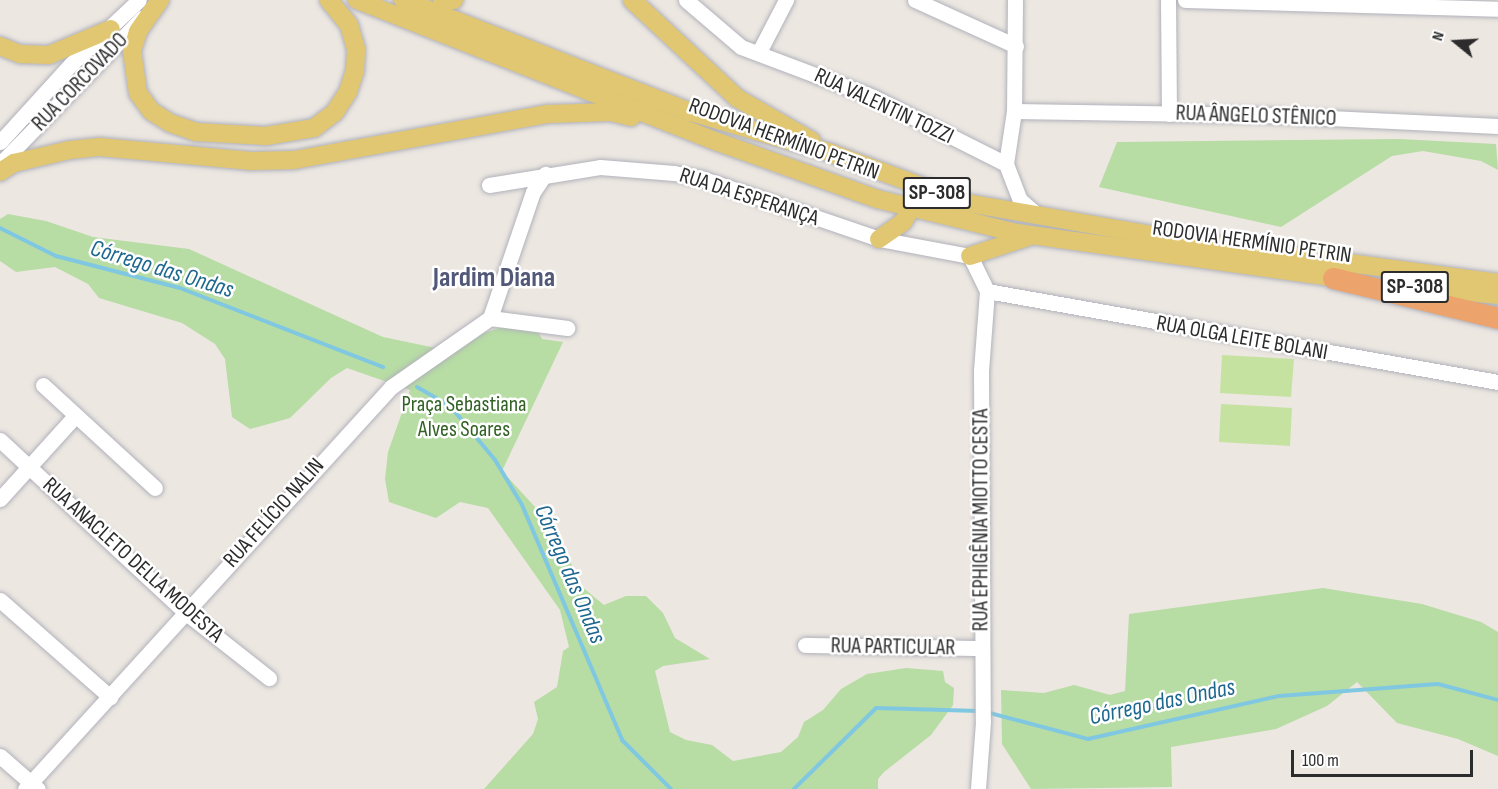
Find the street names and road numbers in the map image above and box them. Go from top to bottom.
street label: RUA CORCOVADO [27,27,133,137]
street label: RUA VALENTIN TOZZI [810,62,958,150]
street label: RODOVIA HERMÍNIO PETRIN [685,92,883,186]
street label: RUA ÂNGELO STÊNICO [1175,100,1337,132]
street label: RUA DA ESPERANÇA [676,162,822,232]
road number: SP-308 [902,175,972,211]
street label: RODOVIA HERMÍNIO PETRIN [1151,215,1353,269]
road number: SP-308 [1380,269,1450,305]
street label: RUA OLGA LEITE BOLANI [1154,310,1330,366]
street label: RUA EPHIGÊNIA MIOTTO CESTA [968,409,994,631]
street label: RUA FELÍCIO NALIN [218,453,330,573]
street label: RUA ANACLETO DELLA MODESTA [37,472,229,648]
street label: RUA PARTICULAR [830,633,956,661]

